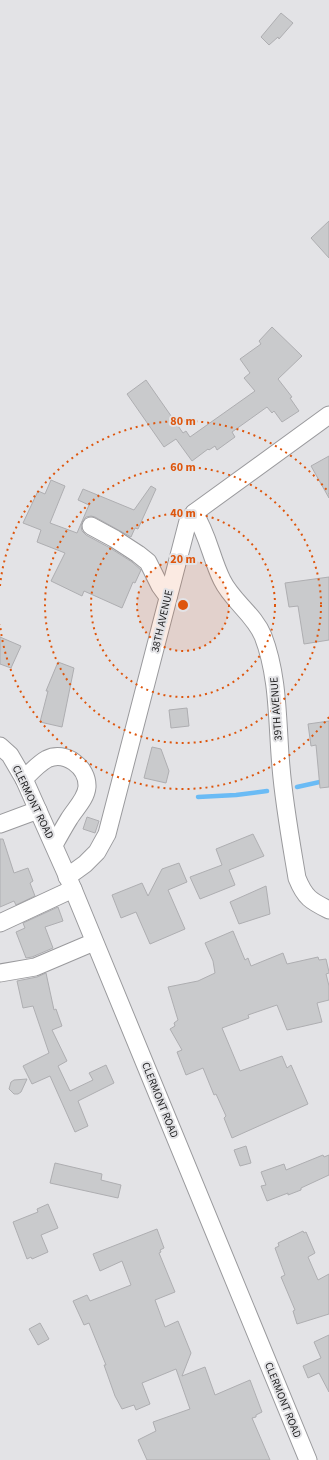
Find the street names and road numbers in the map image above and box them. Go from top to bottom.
street label: 38TH AVENUE [148,588,176,654]
street label: 39TH AVENUE [266,677,286,741]
street label: CLERMONT ROAD [9,763,57,842]
street label: CLERMONT ROAD [138,1060,182,1140]
street label: CLERMONT ROAD [261,1360,305,1440]

